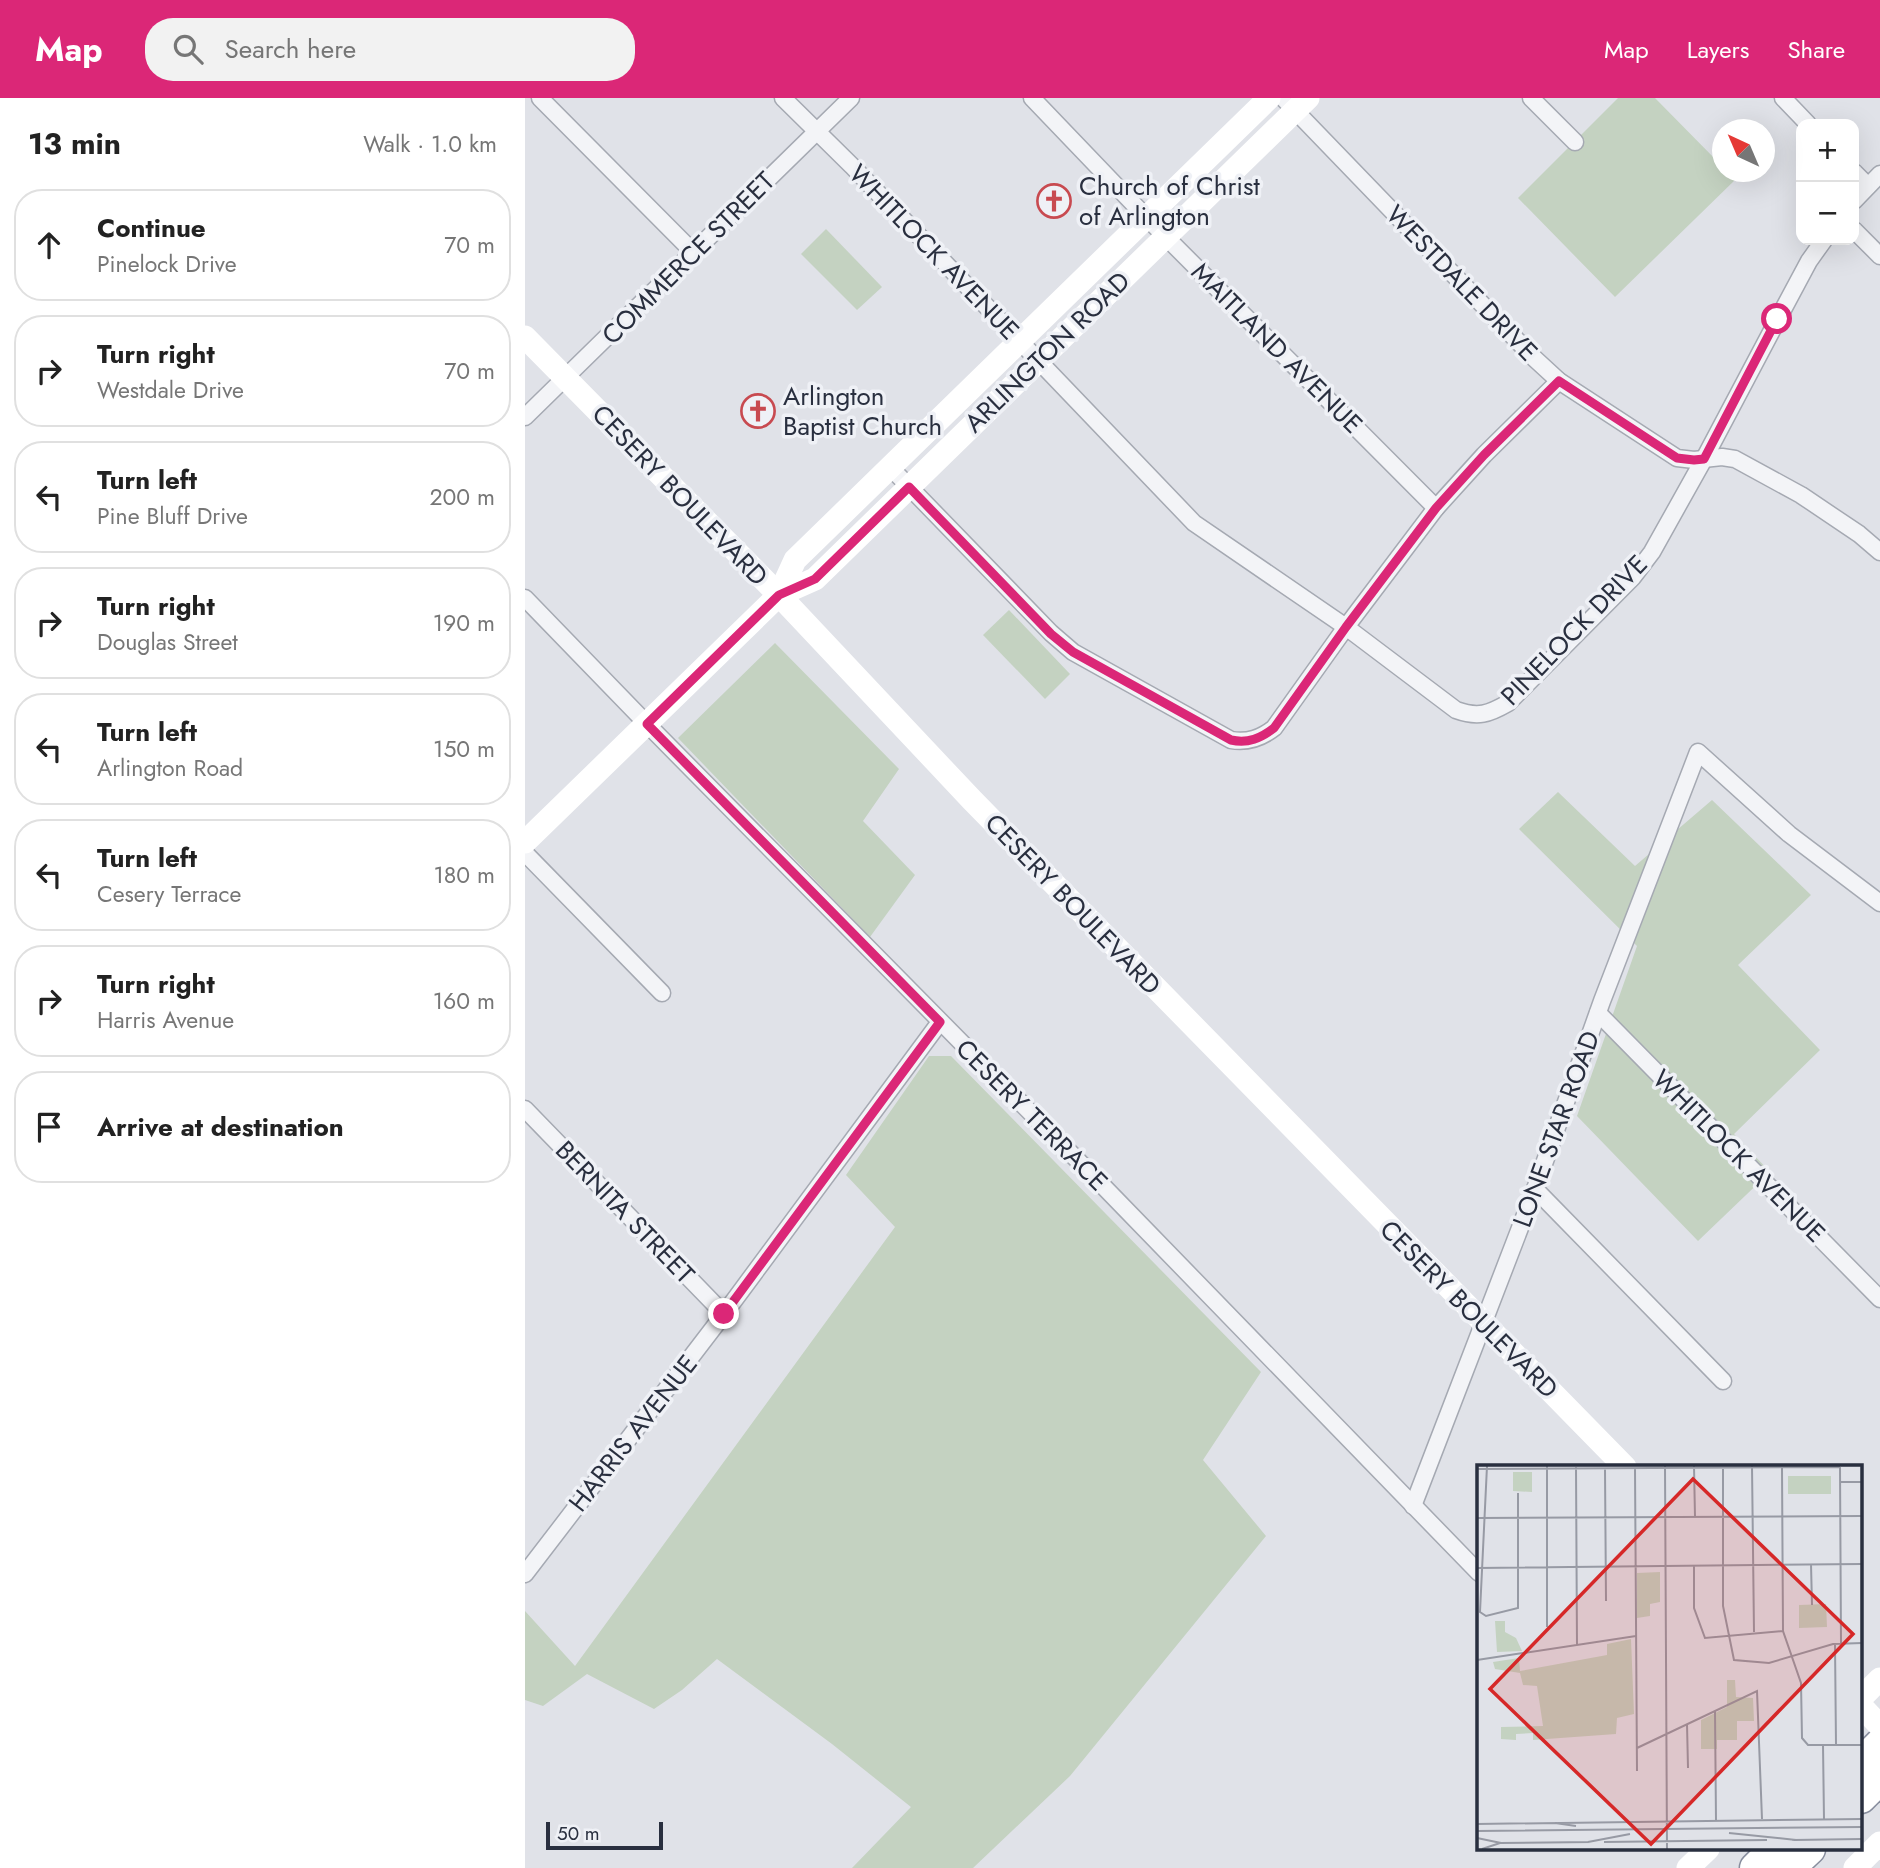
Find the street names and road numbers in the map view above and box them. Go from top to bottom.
street label: WHITLOCK AVENUE [840,156,1028,348]
street label: COMMERCE STREET [593,163,783,353]
street label: WESTDALE DRIVE [1377,196,1547,370]
street label: MAITLAND AVENUE [1183,254,1371,442]
street label: ARLINGTON ROAD [955,263,1139,441]
street label: CESERY BOULEVARD [583,396,777,594]
street label: PINELOCK DRIVE [1492,546,1656,714]
street label: CESERY BOULEVARD [976,805,1170,1003]
street label: LONE STAR ROAD [1503,1026,1609,1232]
street label: CESERY TERRACE [947,1030,1117,1200]
street label: WHITLOCK AVENUE [1644,1061,1834,1251]
street label: BERNITA STREET [547,1132,703,1292]
street label: CESERY BOULEVARD [1371,1211,1567,1407]
street label: HARRIS AVENUE [560,1346,706,1520]

